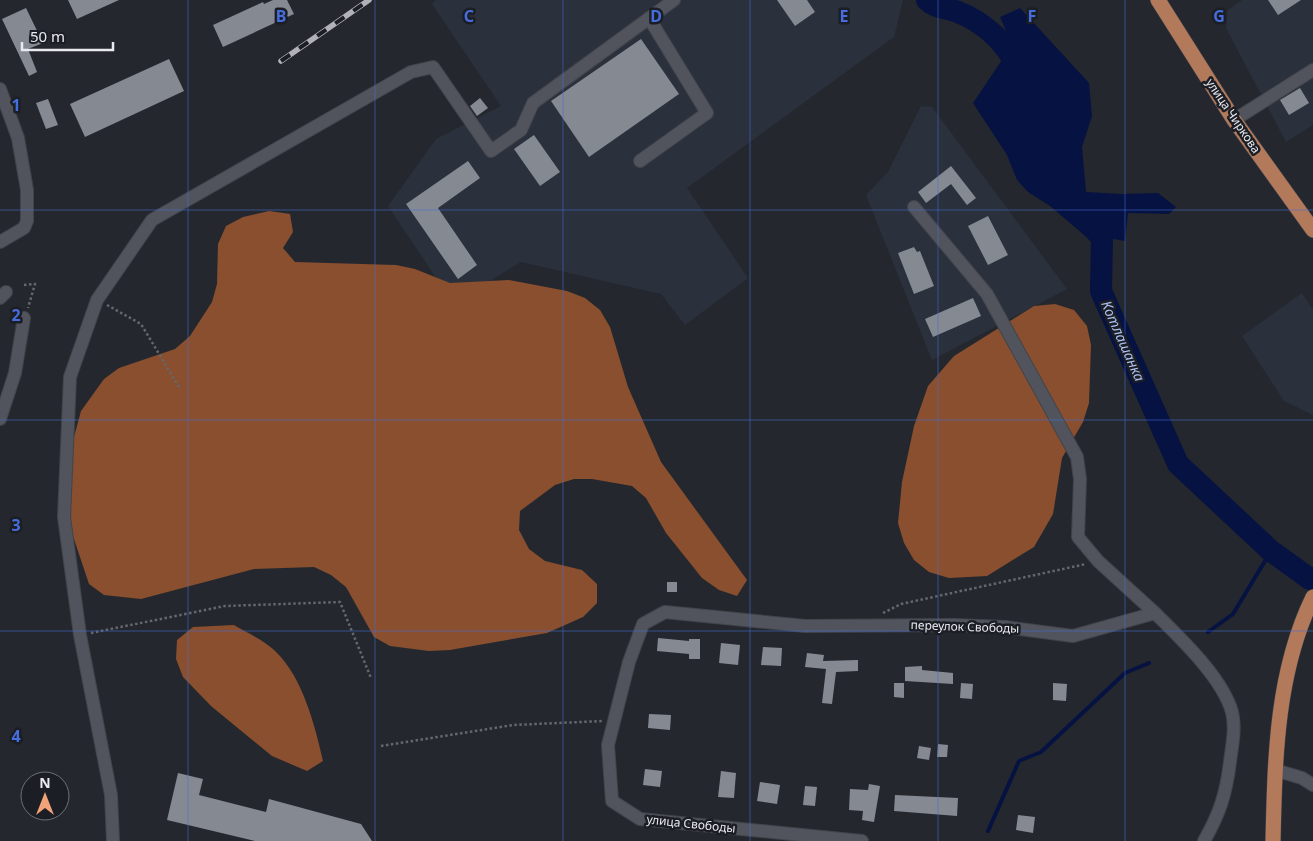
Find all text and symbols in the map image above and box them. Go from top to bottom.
text: B [276,5,286,27]
text: C [464,5,474,27]
text: D [650,5,662,27]
text: E [840,5,849,27]
text: F [1028,5,1036,27]
text: G [1213,5,1225,27]
scale bar [22,20,114,52]
text: 50 m [30,26,65,46]
street label: улица Чиркова [1202,75,1265,156]
text: 1 [11,94,21,116]
water label: Котлашанка [1097,298,1150,384]
text: 2 [11,304,21,326]
text: 3 [11,514,21,536]
street label: переулок Свободы [910,616,1020,637]
text: 4 [11,725,21,747]
north arrow [20,771,70,821]
text: N [39,773,51,792]
street label: улица Свободы [646,810,736,837]

